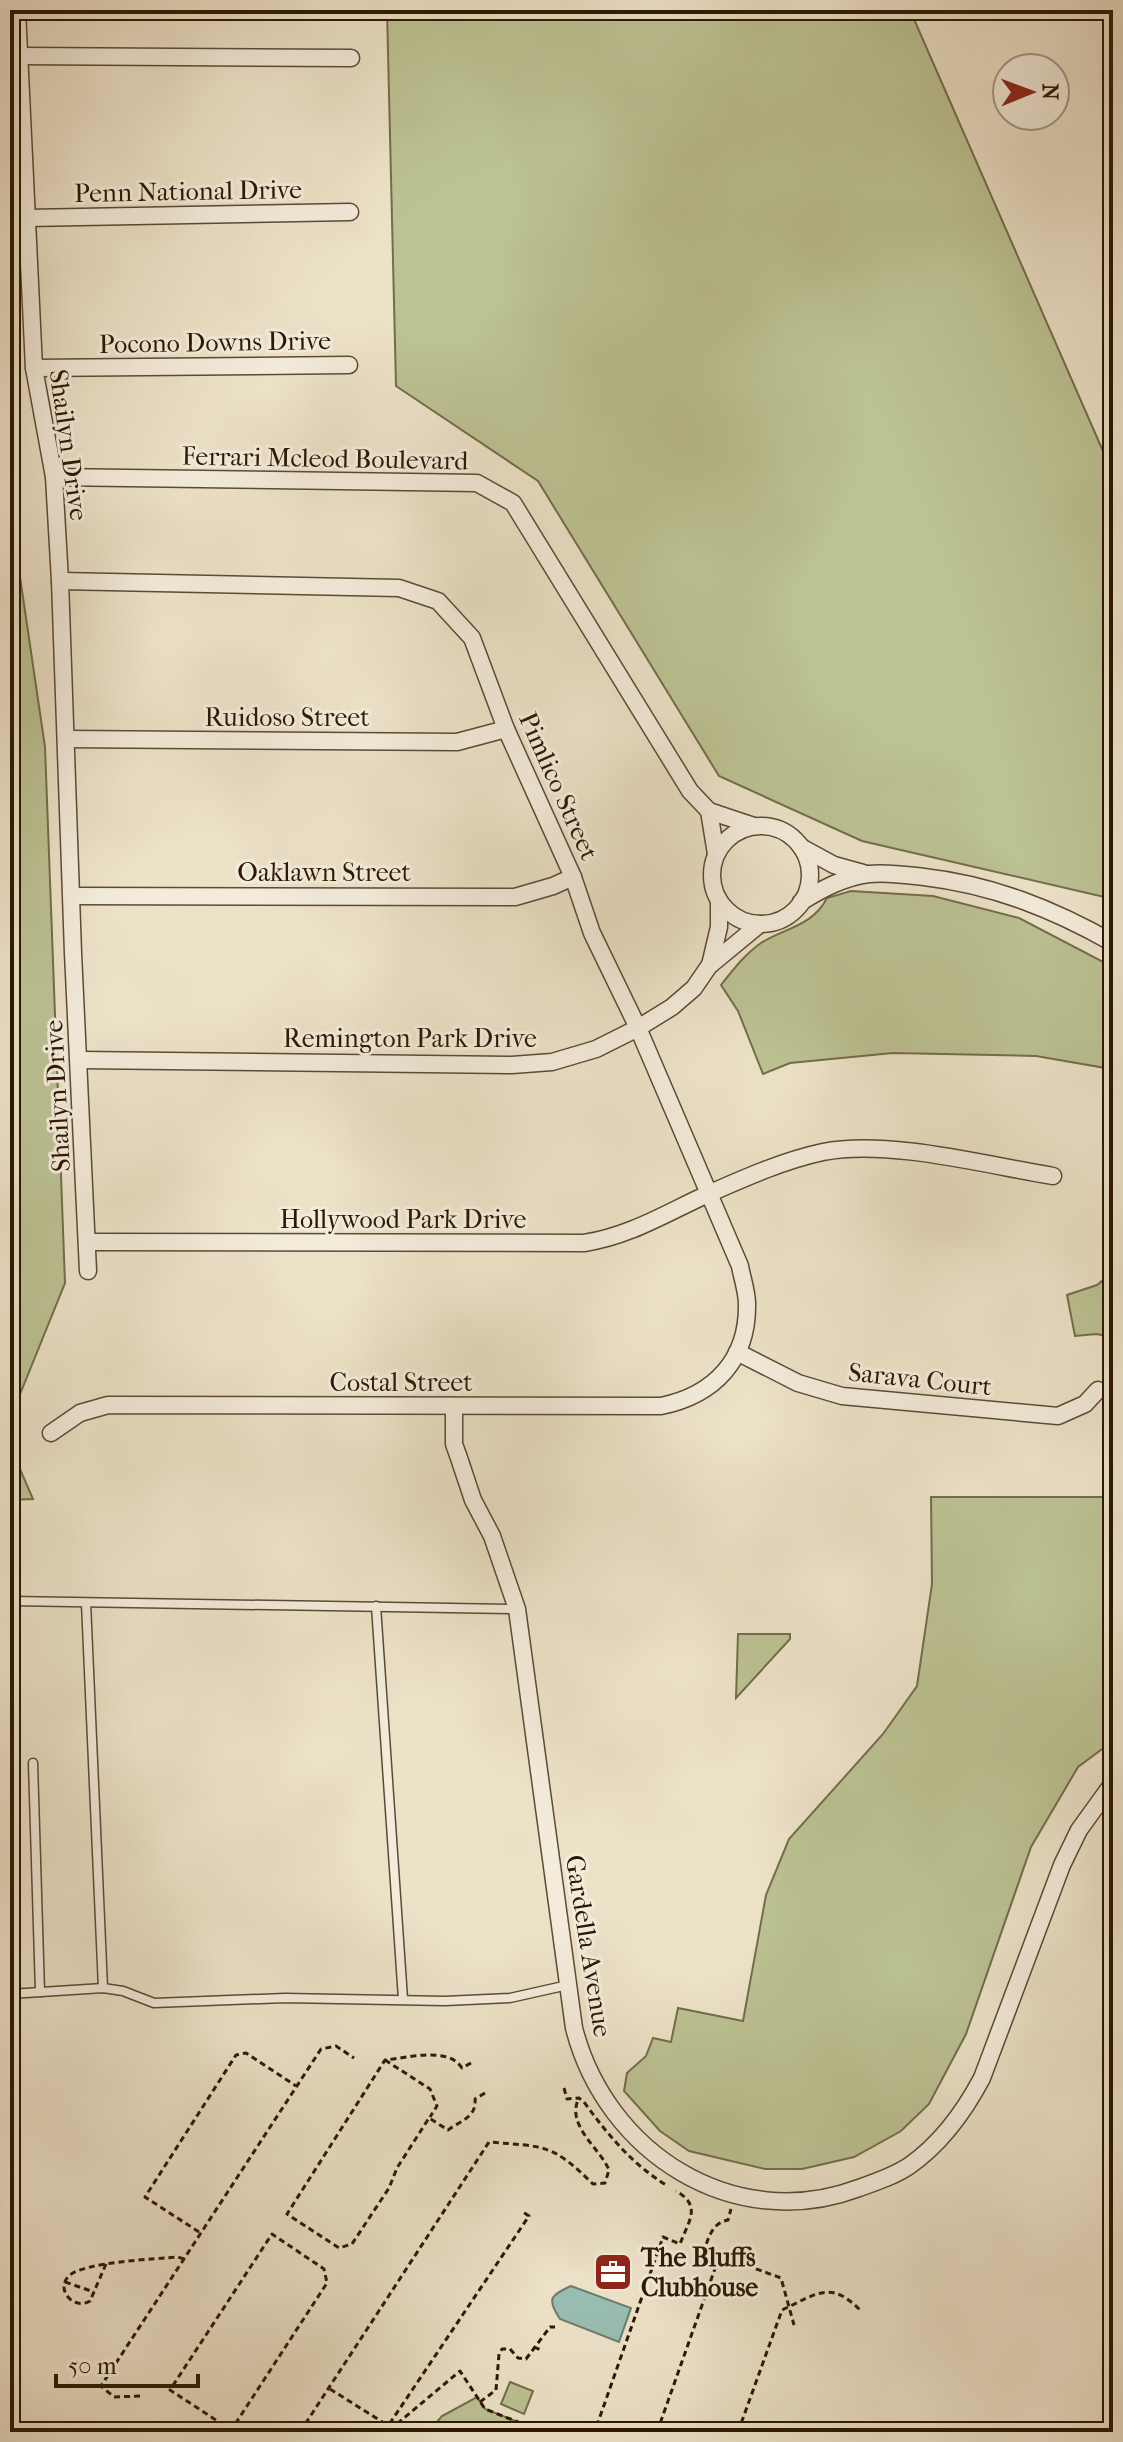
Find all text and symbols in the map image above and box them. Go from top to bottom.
north arrow [991,52,1071,132]
text: N [1037,83,1063,101]
street label: Penn National Drive [74,174,302,209]
street label: Pocono Downs Drive [99,325,331,360]
street label: Shailyn Drive [43,367,94,523]
street label: Ferrari Mcleod Boulevard [181,441,469,477]
street label: Ruidoso Street [205,702,370,733]
street label: Pimlico Street [512,707,605,866]
street label: Oaklawn Street [237,857,411,888]
street label: Shailyn Drive [38,1019,77,1173]
street label: Remington Park Drive [283,1023,537,1054]
street label: Hollywood Park Drive [280,1204,526,1235]
street label: Sarava Court [847,1357,994,1403]
street label: Costal Street [330,1367,473,1398]
street label: Gardella Avenue [559,1853,618,2039]
place label: The Bluffs Clubhouse [640,2242,758,2303]
office icon: The Bluffs Clubhouse [592,2251,634,2293]
scale bar [56,2338,198,2388]
text: 50 m [68,2352,117,2380]

